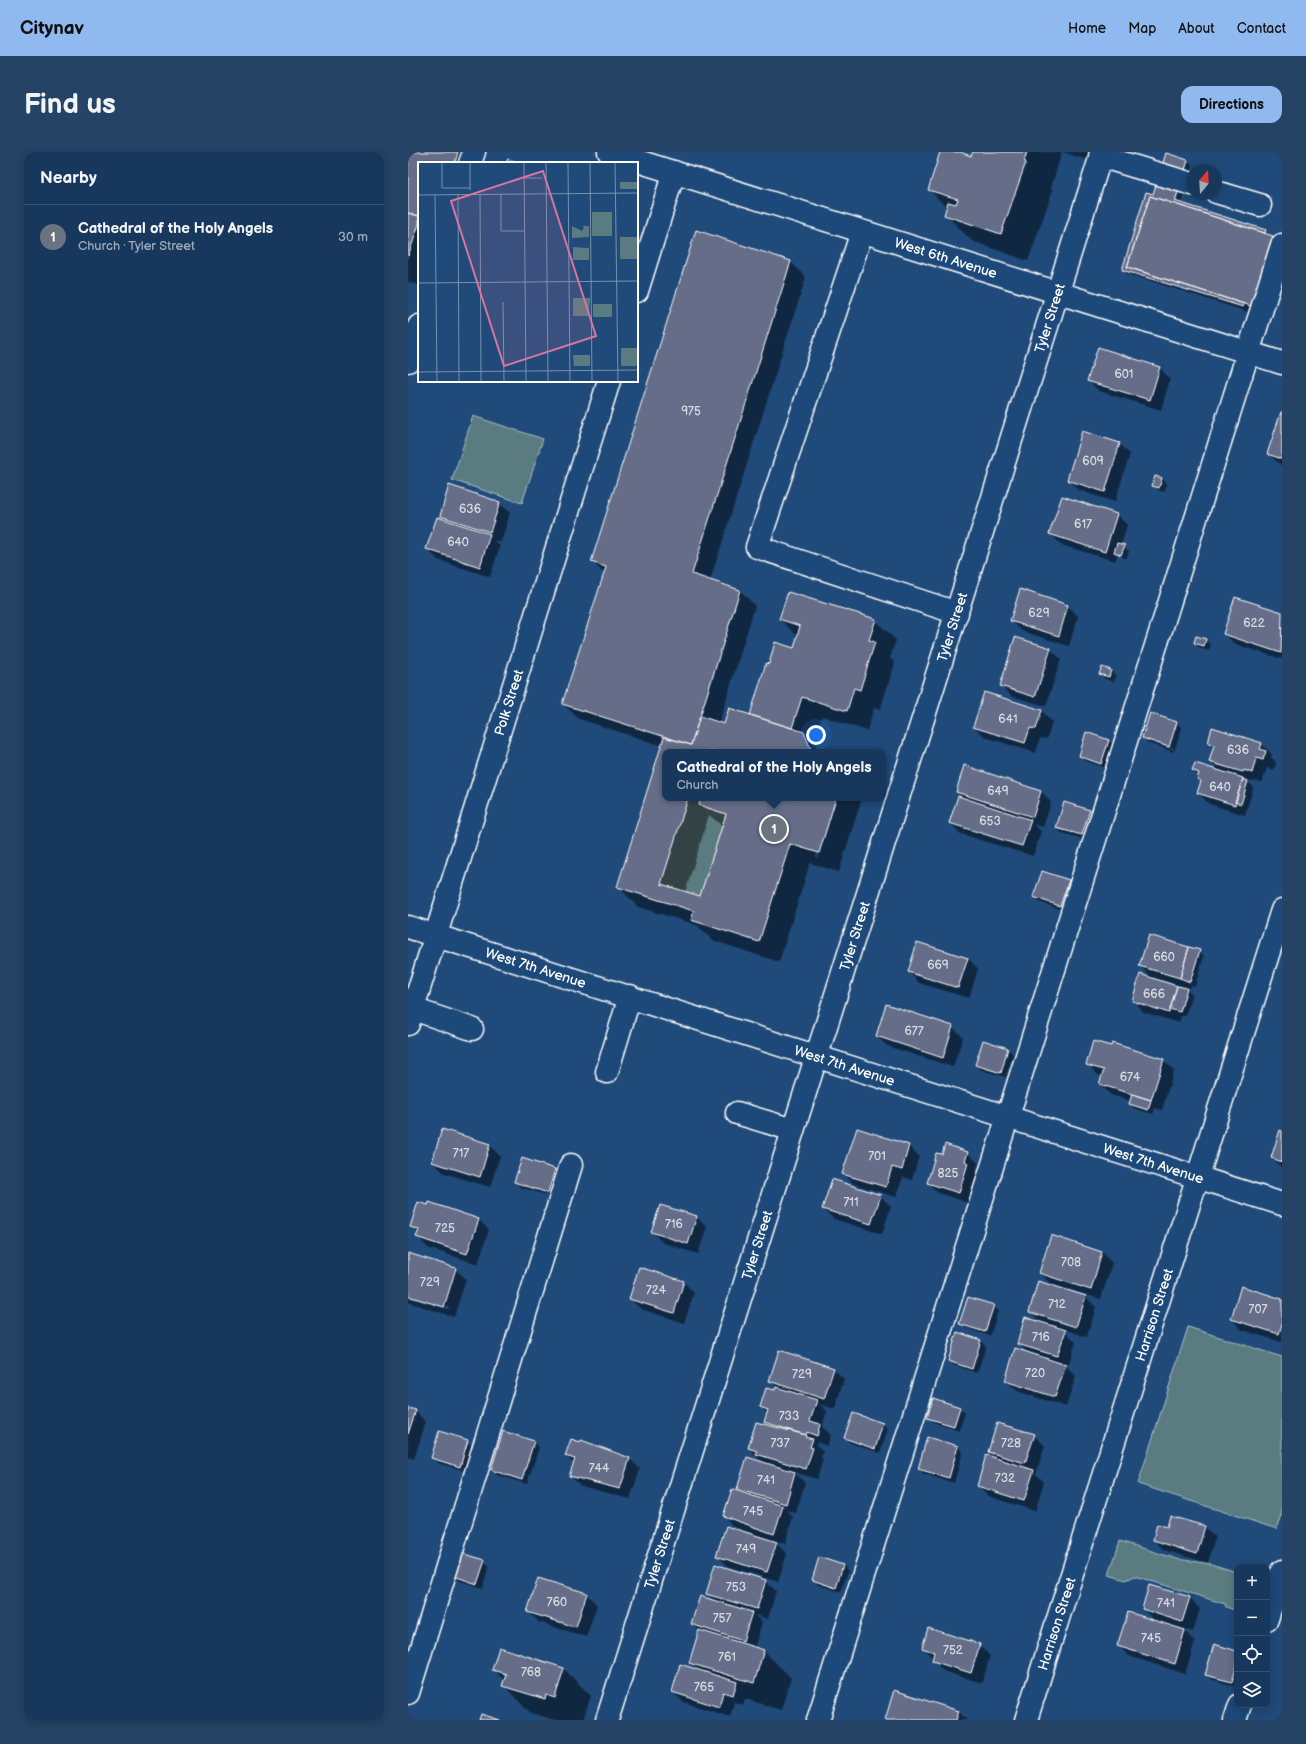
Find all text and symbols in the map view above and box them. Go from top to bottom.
text: Citynav [20,17,84,40]
text: Home [1068,20,1106,37]
text: Map [1128,20,1156,37]
text: About [1178,20,1215,37]
text: Contact [1237,20,1286,37]
button: Directions [1181,86,1282,123]
text: Find us [24,88,116,121]
inset map [418,162,638,382]
north arrow [1186,164,1222,200]
text: Nearby [40,168,97,188]
text: Cathedral of the Holy Angels [78,219,273,238]
text: 1 [50,229,56,245]
text: 30 m [338,229,368,245]
street label: West 6th Avenue [892,234,999,282]
text: Church · Tyler Street [78,238,195,254]
street label: Tyler Street [1031,281,1069,355]
house number: 601 [1114,367,1134,382]
house number: 975 [681,404,701,419]
house number: 609 [1082,454,1104,469]
house number: 636 [459,502,481,517]
house number: 617 [1074,517,1092,532]
house number: 640 [447,535,469,550]
street label: Tyler Street [934,590,972,664]
house number: 629 [1028,606,1050,621]
house number: 622 [1243,616,1265,631]
street label: Polk Street [491,667,528,738]
house number: 641 [998,712,1018,727]
your location [806,725,826,745]
house number: 636 [1227,743,1249,758]
popup [662,749,886,801]
text: Cathedral of the Holy Angels [676,758,872,777]
text: Church [676,777,719,793]
house number: 640 [1209,780,1231,795]
house number: 649 [987,784,1009,799]
pin: 1 [761,814,787,844]
house number: 653 [979,814,1001,829]
street label: Tyler Street [836,899,874,973]
street label: West 7th Avenue [483,944,588,992]
house number: 660 [1153,950,1175,965]
house number: 669 [927,958,949,973]
house number: 666 [1143,987,1165,1002]
house number: 677 [904,1024,924,1039]
street label: West 7th Avenue [792,1042,897,1090]
house number: 674 [1120,1070,1141,1085]
street label: West 7th Avenue [1101,1140,1206,1188]
house number: 717 [453,1146,469,1161]
house number: 701 [868,1149,886,1164]
house number: 825 [938,1166,959,1181]
house number: 711 [843,1195,859,1210]
street label: Tyler Street [738,1208,777,1282]
house number: 716 [665,1217,683,1232]
house number: 725 [435,1221,455,1236]
house number: 708 [1061,1255,1081,1270]
street label: Harrison Street [1132,1266,1177,1363]
house number: 729 [420,1275,440,1290]
house number: 724 [646,1283,667,1298]
house number: 712 [1048,1297,1066,1312]
house number: 707 [1249,1302,1268,1317]
house number: 716 [1032,1330,1050,1345]
house number: 720 [1025,1366,1045,1381]
house number: 729 [792,1367,812,1382]
house number: 733 [779,1409,799,1424]
house number: 737 [770,1436,790,1451]
house number: 728 [1001,1436,1021,1451]
house number: 744 [589,1461,610,1476]
house number: 732 [995,1471,1015,1486]
house number: 741 [757,1473,775,1488]
house number: 745 [743,1504,763,1519]
street label: Tyler Street [641,1517,679,1591]
house number: 749 [736,1542,756,1557]
map controls [1234,1564,1270,1708]
button: + [1234,1564,1270,1600]
street label: Harrison Street [1034,1575,1080,1672]
house number: 753 [726,1580,746,1595]
house number: 760 [547,1595,567,1610]
house number: 741 [1157,1596,1175,1611]
button: − [1234,1600,1270,1636]
house number: 757 [713,1611,731,1626]
house number: 745 [1141,1631,1161,1646]
button: locate [1234,1636,1270,1672]
house number: 752 [943,1643,963,1658]
house number: 761 [718,1650,736,1665]
house number: 768 [521,1665,541,1680]
button: layers [1234,1672,1270,1708]
house number: 765 [694,1680,714,1695]

